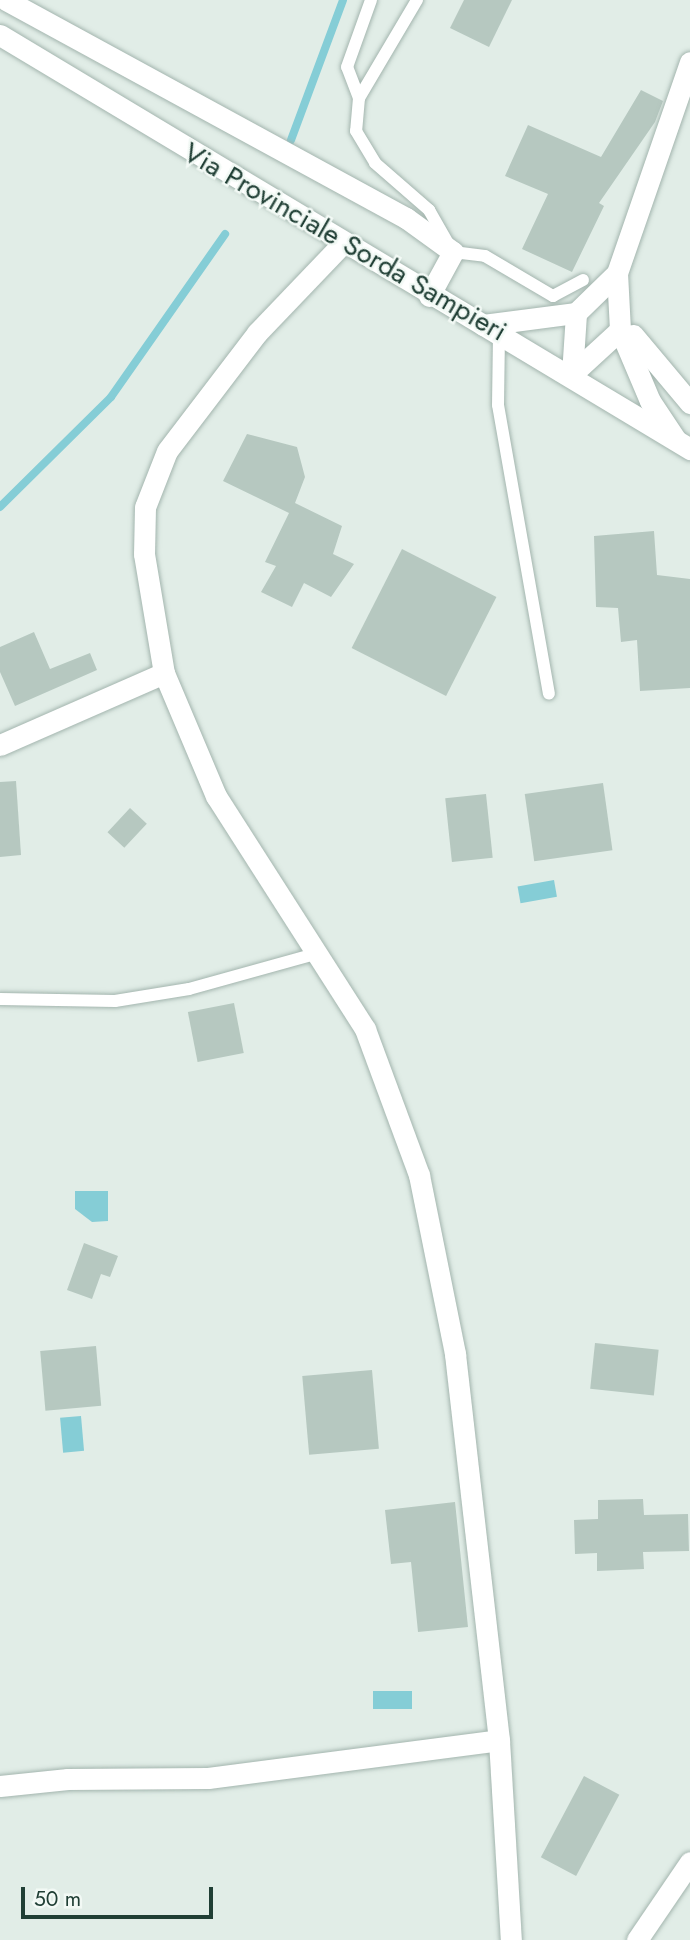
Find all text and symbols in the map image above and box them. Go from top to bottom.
street label: Via Provinciale Sorda Sampieri [178,136,512,348]
scale bar [24,1874,217,1918]
text: 50 m [34,1884,81,1914]

